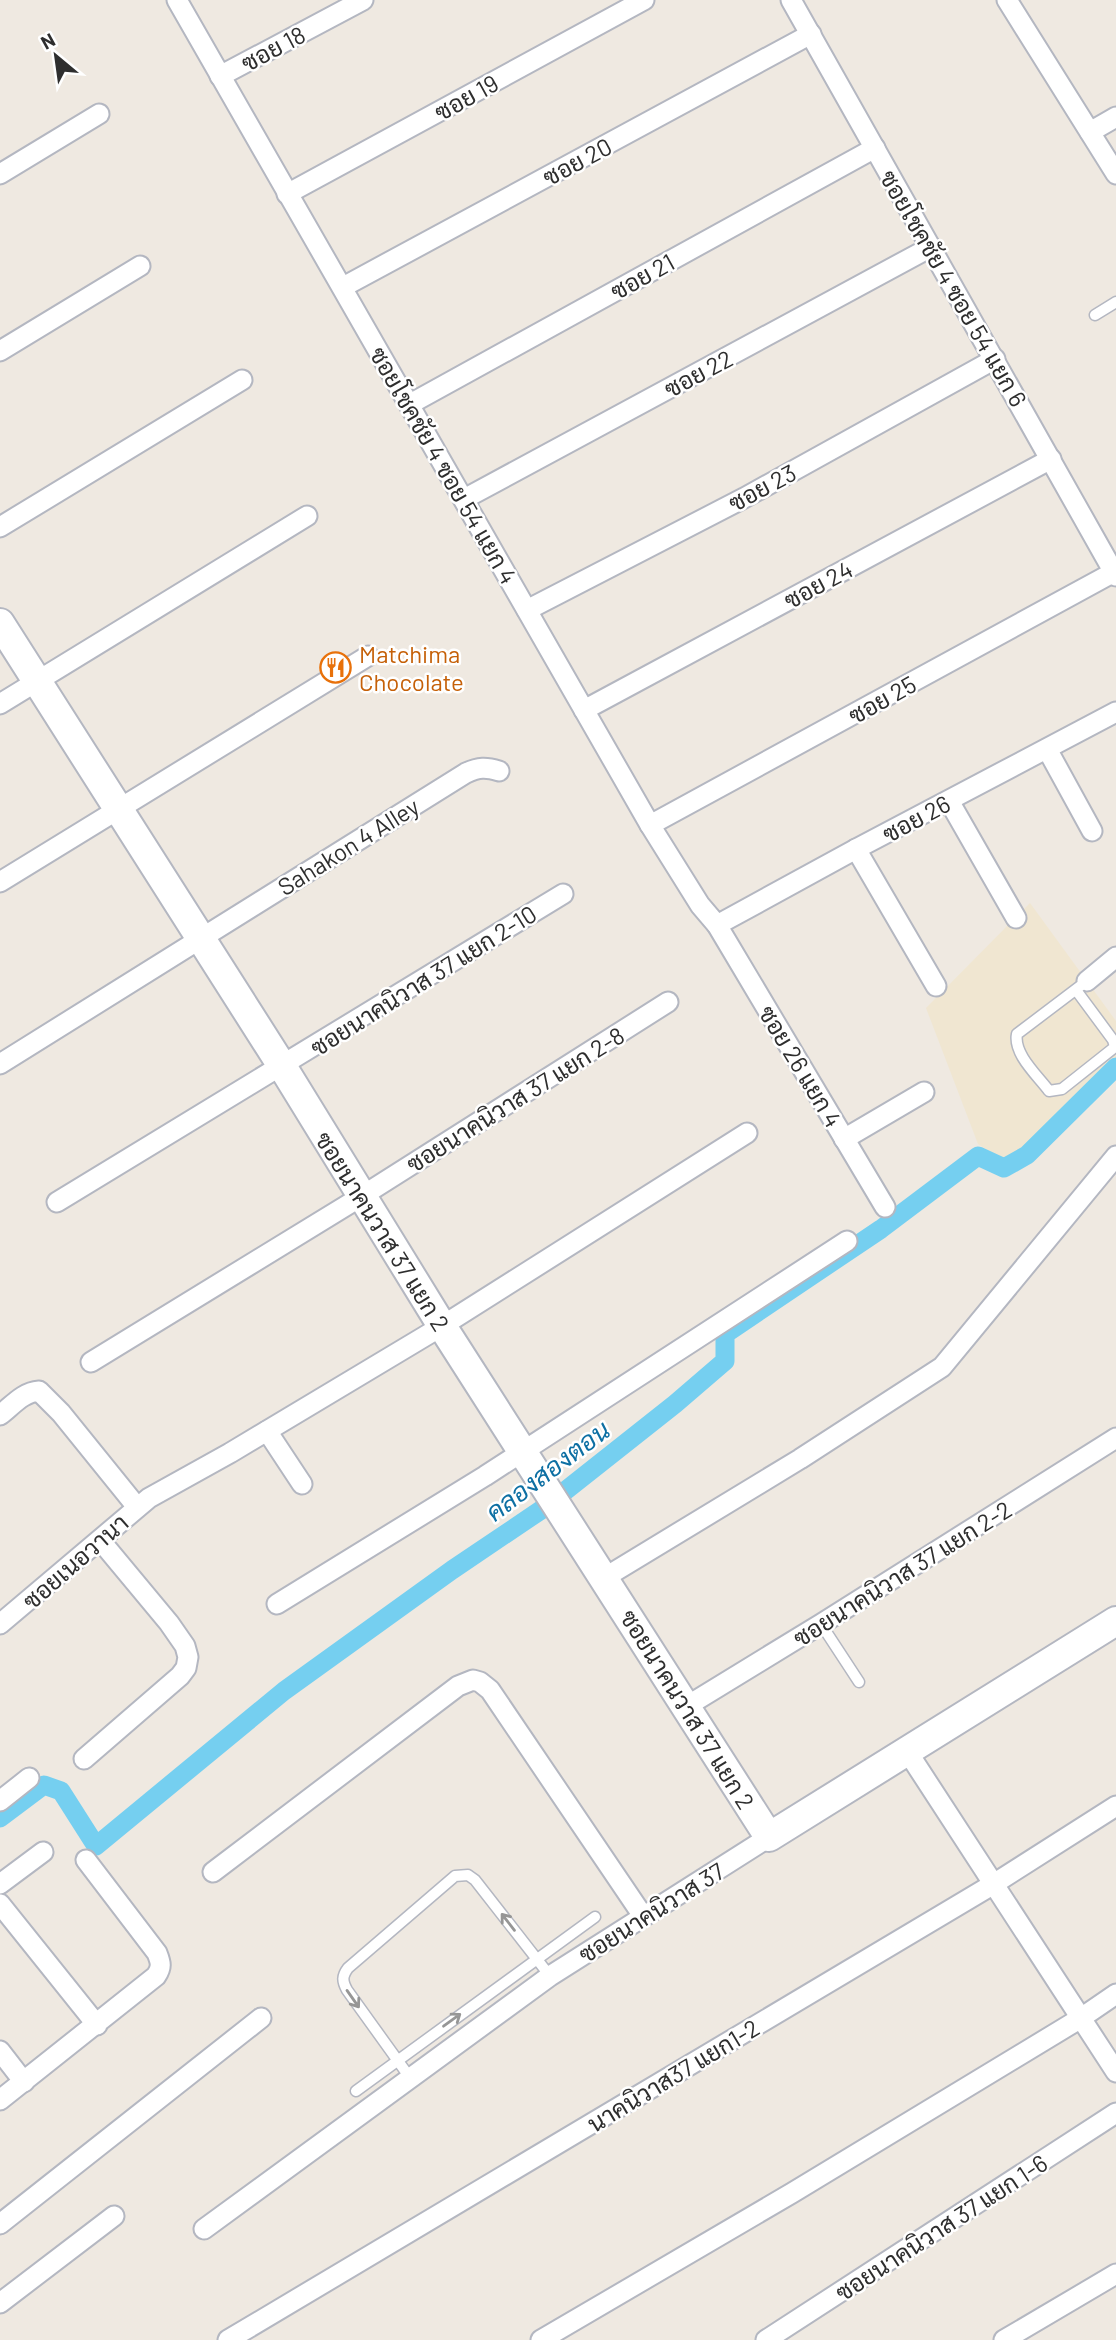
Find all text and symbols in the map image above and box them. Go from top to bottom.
street label: ซอย 18 [236,19,310,77]
north arrow [21,21,91,91]
text: N [36,28,59,54]
street label: ซอย 19 [429,68,503,126]
street label: ซอย 20 [538,131,616,191]
street label: ซอยโชคชัย 4 ซอย 54 แยก 6 [874,165,1034,411]
street label: ซอย 21 [605,247,679,305]
street label: ซอยโชคชัย 4 ซอย 54 แยก 4 [364,341,524,589]
street label: ซอย 22 [659,343,737,403]
street label: ซอย 23 [723,457,801,517]
street label: ซอย 24 [779,554,857,614]
place label: Matchima Chocolate [359,639,464,696]
restaurant icon: Matchima Chocolate [319,650,353,684]
street label: ซอย 25 [843,669,921,729]
street label: ซอย 26 [877,788,955,848]
street label: Sahakon 4 Alley [272,791,424,901]
street label: ซอยนาคนิวาส 37 แยก 2-10 [305,899,541,1061]
street label: ซอย 26 แยก 4 [753,1000,849,1132]
street label: ซอยนาคนิวาส 37 แยก 2-8 [401,1020,629,1178]
street label: ซอยนาคนวาส 37 แยก 2 [310,1126,456,1336]
water label: คลองสองตอน [479,1413,616,1527]
street label: ซอยนาคนิวาส 37 แยก 2-2 [788,1494,1016,1652]
street label: ซอยเนอวานา [16,1507,134,1615]
street label: ซอยนาคนวาส 37 แยก 2 [615,1604,761,1814]
street label: ซอยนาคนิวาส 37 [573,1856,729,1968]
one-way arrow [501,1913,516,1932]
one-way arrow [346,1989,360,2008]
street label: นาคนิวาส37 แยก1-2 [582,2012,764,2138]
one-way arrow [442,2013,461,2027]
street label: ซอยนาคนิวาส 37 แยก 1-6 [830,2148,1052,2306]

